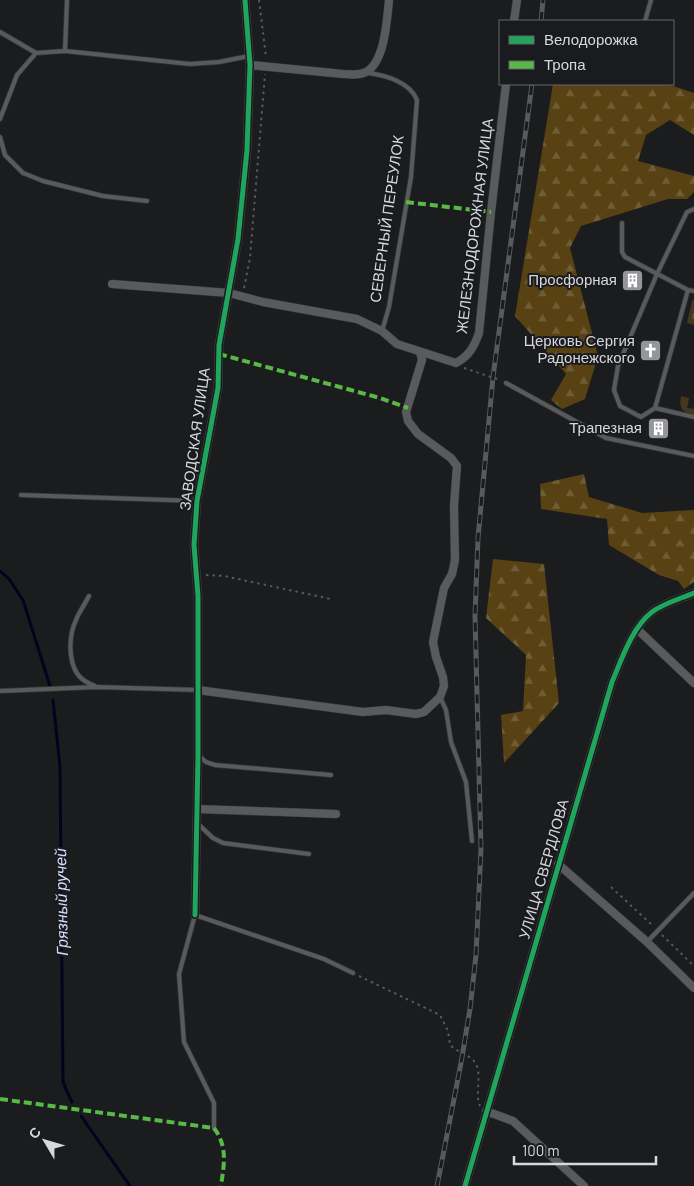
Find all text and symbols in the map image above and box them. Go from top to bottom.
legend [499,20,674,85]
text: Велодорожка [544,30,638,48]
text: Тропа [544,55,586,73]
street label: ЖЕЛЕЗНОДОРОЖНАЯ УЛИЦА [452,117,496,335]
street label: СЕВЕРНЫЙ ПЕРЕУЛОК [365,134,407,304]
building icon: Просфорная [621,268,645,292]
place label: Просфорная [528,270,617,288]
place label: Церковь Сергия Радонежского [524,331,635,366]
church icon: Церковь Сергия Радонежского [639,338,663,362]
street label: ЗАВОДСКАЯ УЛИЦА [175,366,213,512]
building icon: Трапезная [646,416,670,440]
place label: Трапезная [569,418,642,436]
street label: УЛИЦА СВЕРДЛОВА [514,797,572,941]
water label: Грязный ручей [50,848,71,956]
north arrow [20,1116,70,1166]
text: С [25,1123,44,1142]
scale bar [514,1134,656,1166]
text: 100 m [522,1141,560,1159]

